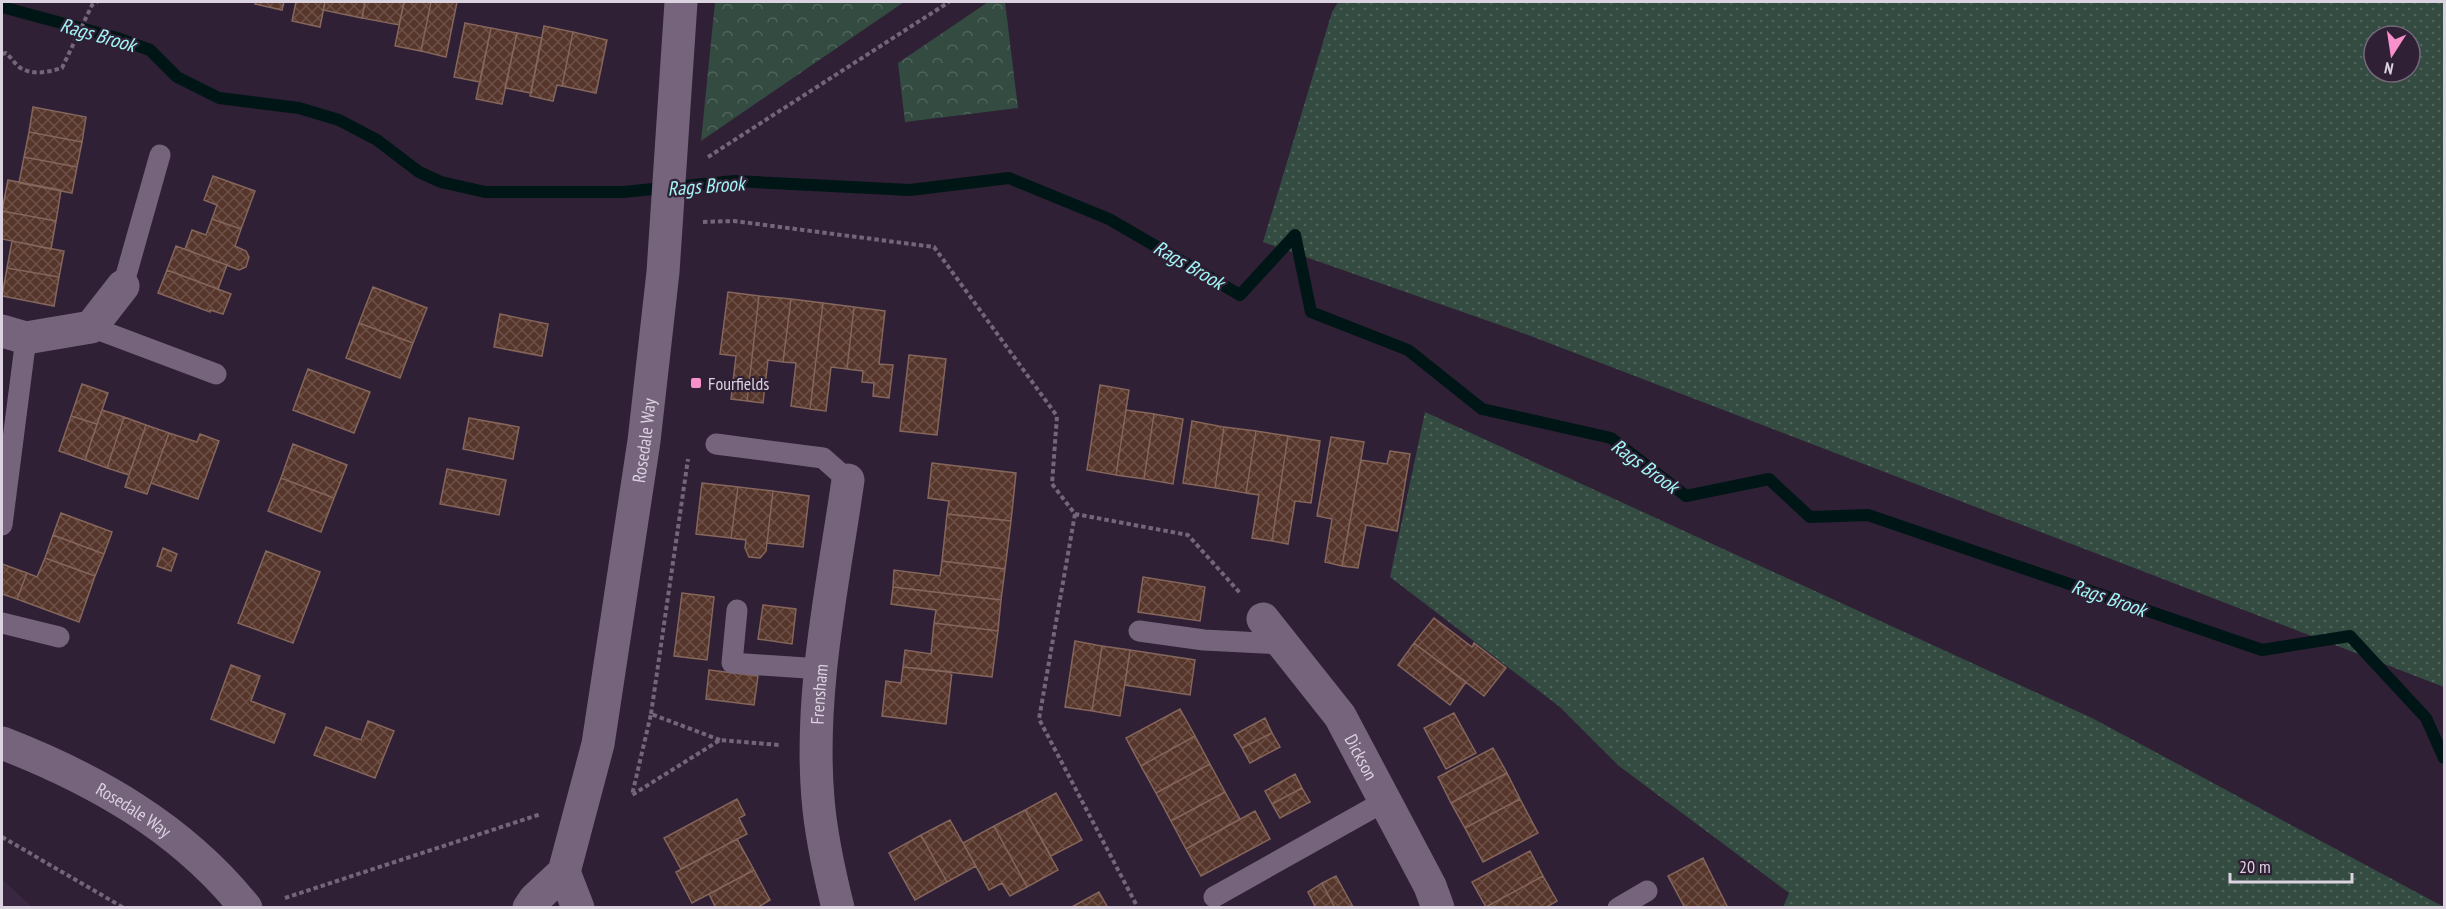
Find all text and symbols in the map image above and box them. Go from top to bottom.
water label: Rags Brook [57,12,141,59]
north arrow [2362,24,2422,84]
text: N [2383,58,2395,79]
water label: Rags Brook [667,170,748,202]
water label: Rags Brook [1149,234,1231,297]
place label: Fourfields [708,372,769,395]
marker: Fourfields [689,376,703,390]
street label: Rosedale Way [626,397,660,484]
water label: Rags Brook [1606,433,1686,501]
water label: Rags Brook [2068,573,2152,624]
street label: Frensham [805,663,833,725]
street label: Dickson [1340,730,1383,784]
street label: Rosedale Way [92,777,176,842]
scale bar [2230,846,2352,884]
text: 20 m [2239,855,2271,878]

